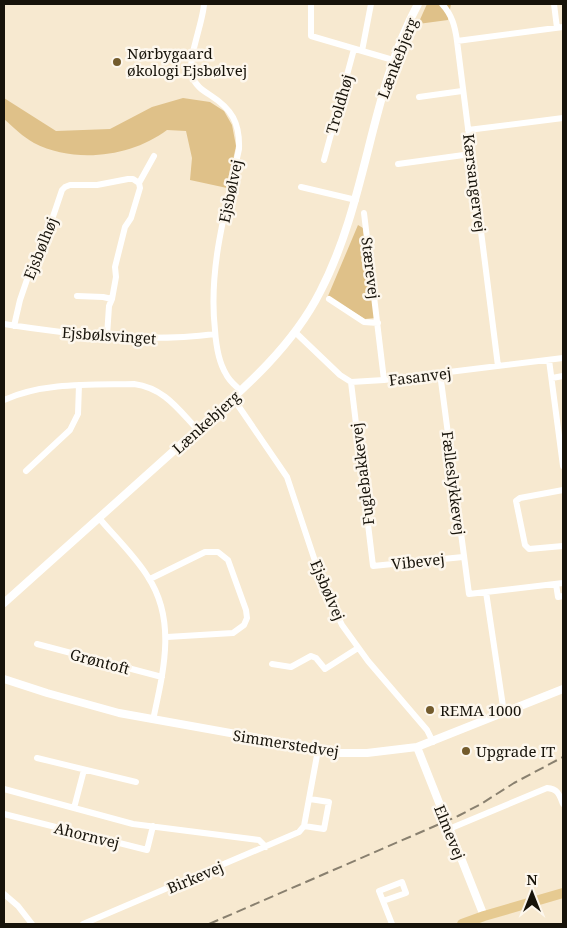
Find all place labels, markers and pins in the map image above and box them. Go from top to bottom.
place label: Nørbygaard økologi Ejsbølvej [127,43,247,80]
marker: Nørbygaard økologi Ejsbølvej [111,56,123,68]
place label: REMA 1000 [440,700,521,720]
marker: REMA 1000 [424,704,436,716]
place label: Upgrade IT [476,741,555,761]
marker: Upgrade IT [460,745,472,757]

